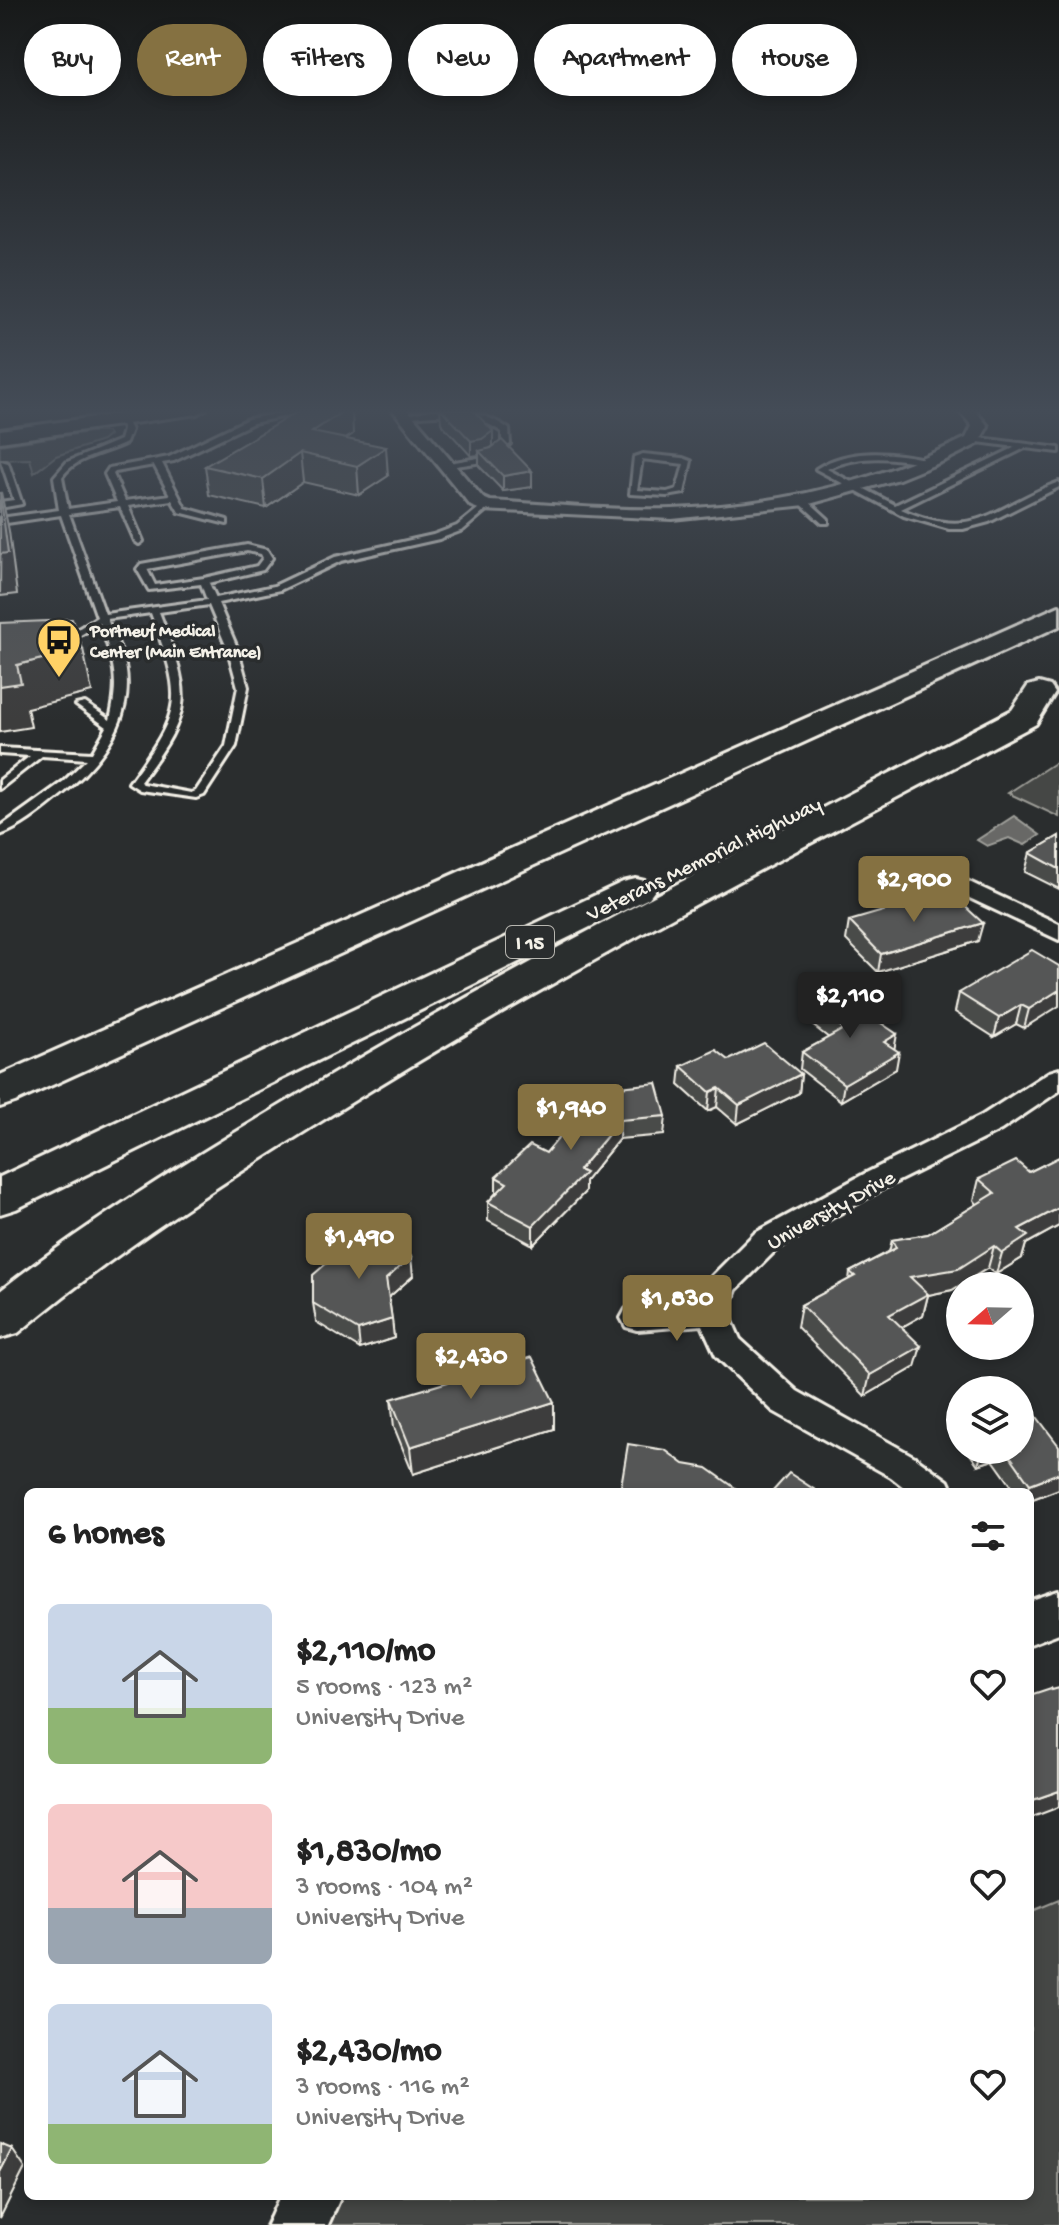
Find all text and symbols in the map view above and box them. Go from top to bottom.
chip: Buy [24,24,121,96]
chip: Rent [137,24,247,96]
chip: Filters [263,24,392,96]
chip: New [408,24,518,96]
chip: Apartment [534,24,716,96]
chip: House [732,24,857,96]
bus stop icon: Portneuf Medical Center (Main Entrance) [35,616,83,679]
place label: Portneuf Medical Center (Main Entrance) [89,622,262,664]
street label: Veterans Memorial Highway [582,792,827,929]
pin: $2,900 [849,856,979,924]
text: $2,900 [876,866,952,897]
road number: I 15 [506,926,554,958]
pin: $2,110 [785,972,915,1040]
text: $2,110 [816,982,884,1013]
pin: $1,940 [506,1084,636,1152]
text: $1,940 [536,1094,606,1125]
street label: University Drive [763,1165,901,1257]
pin: $1,490 [294,1213,424,1281]
text: $1,490 [324,1223,394,1254]
north arrow [946,1272,1034,1360]
map controls [946,1272,1034,1464]
pin: $1,830 [612,1275,742,1343]
text: $1,830 [641,1285,713,1316]
pin: $2,430 [406,1333,536,1401]
text: $2,430 [434,1343,508,1374]
button: layers [946,1376,1034,1464]
icon: filters [966,1514,1010,1558]
text: 6 homes [48,1516,163,1556]
text: $2,110/mo [296,1633,435,1673]
icon: home [112,1636,208,1732]
icon: heart [966,1662,1010,1706]
text: 5 rooms · 123 m² [296,1673,472,1704]
text: University Drive [296,1704,465,1735]
text: $1,830/mo [296,1833,441,1873]
icon: home [112,1836,208,1932]
icon: heart [966,1862,1010,1906]
text: 3 rooms · 104 m² [296,1873,473,1904]
text: University Drive [296,1904,465,1935]
text: $2,430/mo [296,2033,442,2073]
icon: home [112,2036,208,2132]
icon: heart [966,2062,1010,2106]
text: 3 rooms · 116 m² [296,2073,469,2104]
text: University Drive [296,2104,465,2135]

